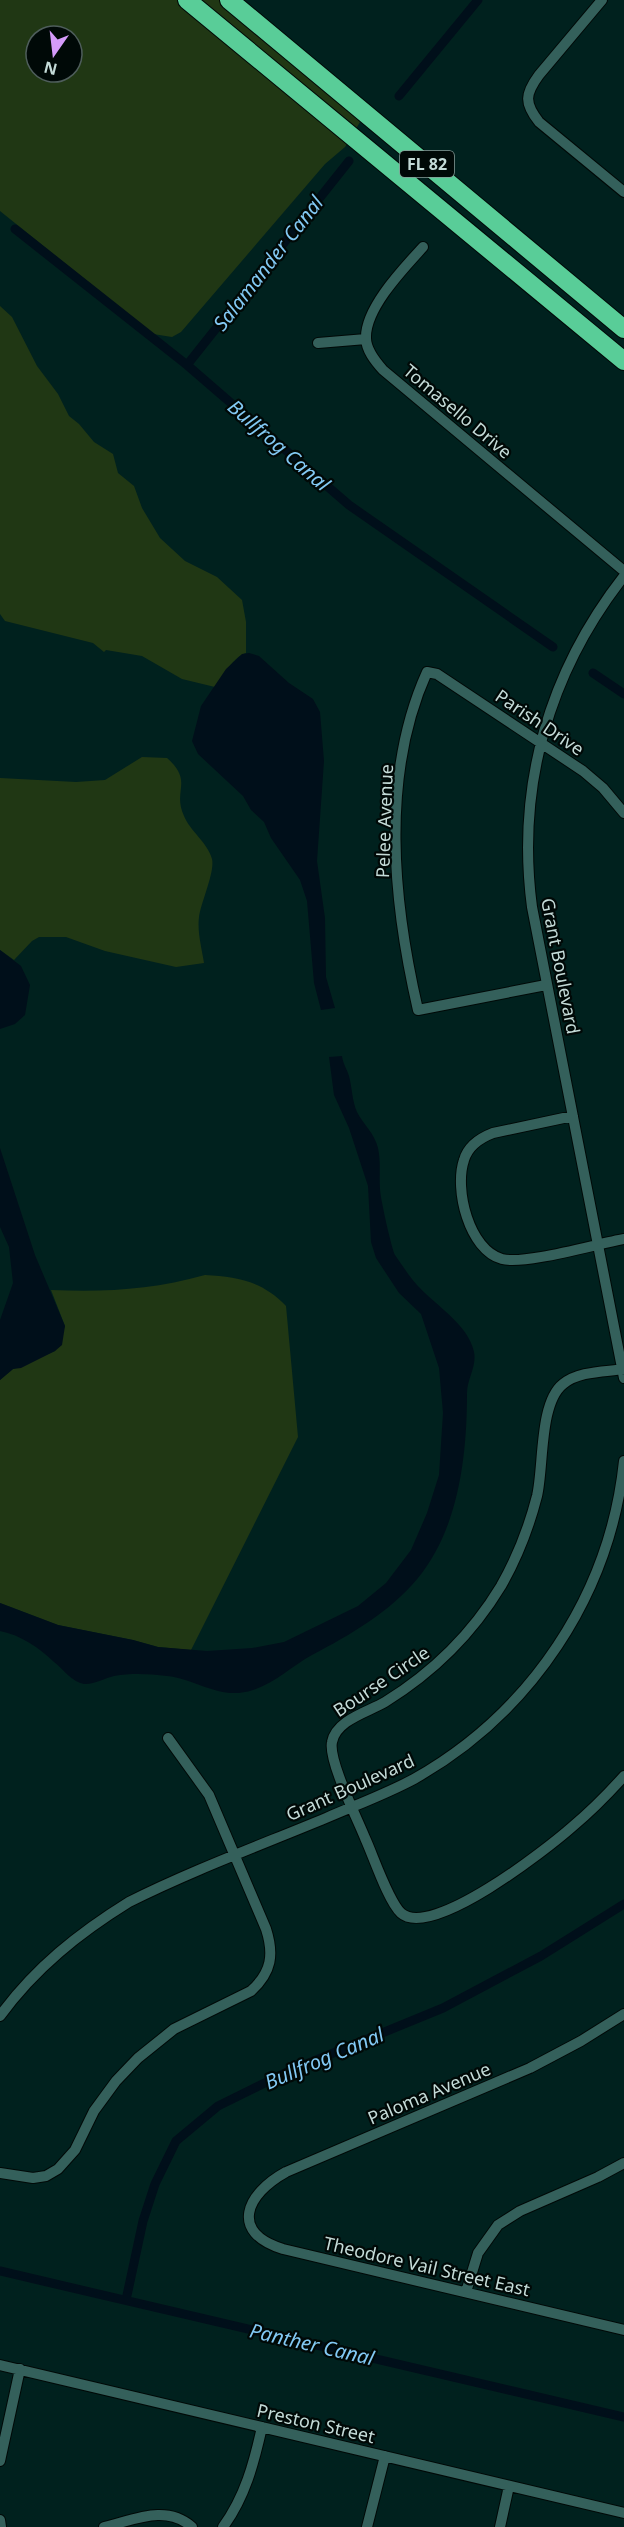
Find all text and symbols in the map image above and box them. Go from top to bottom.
north arrow [24,24,84,84]
text: N [41,56,59,81]
road number: FL 82 [400,151,454,177]
water label: Salamander Canal [207,189,330,336]
street label: Tomasello Drive [399,359,517,463]
water label: Bullfrog Canal [222,393,336,497]
street label: Parish Drive [491,684,589,760]
street label: Pelee Avenue [370,764,398,878]
street label: Grant Boulevard [536,896,586,1036]
street label: Bourse Circle [328,1640,434,1722]
street label: Grant Boulevard [282,1748,418,1826]
water label: Bullfrog Canal [260,2020,389,2095]
street label: Paloma Avenue [364,2056,494,2130]
street label: Theodore Vail Street East [322,2231,533,2302]
water label: Panther Canal [247,2317,378,2372]
street label: Preston Street [255,2398,378,2448]

